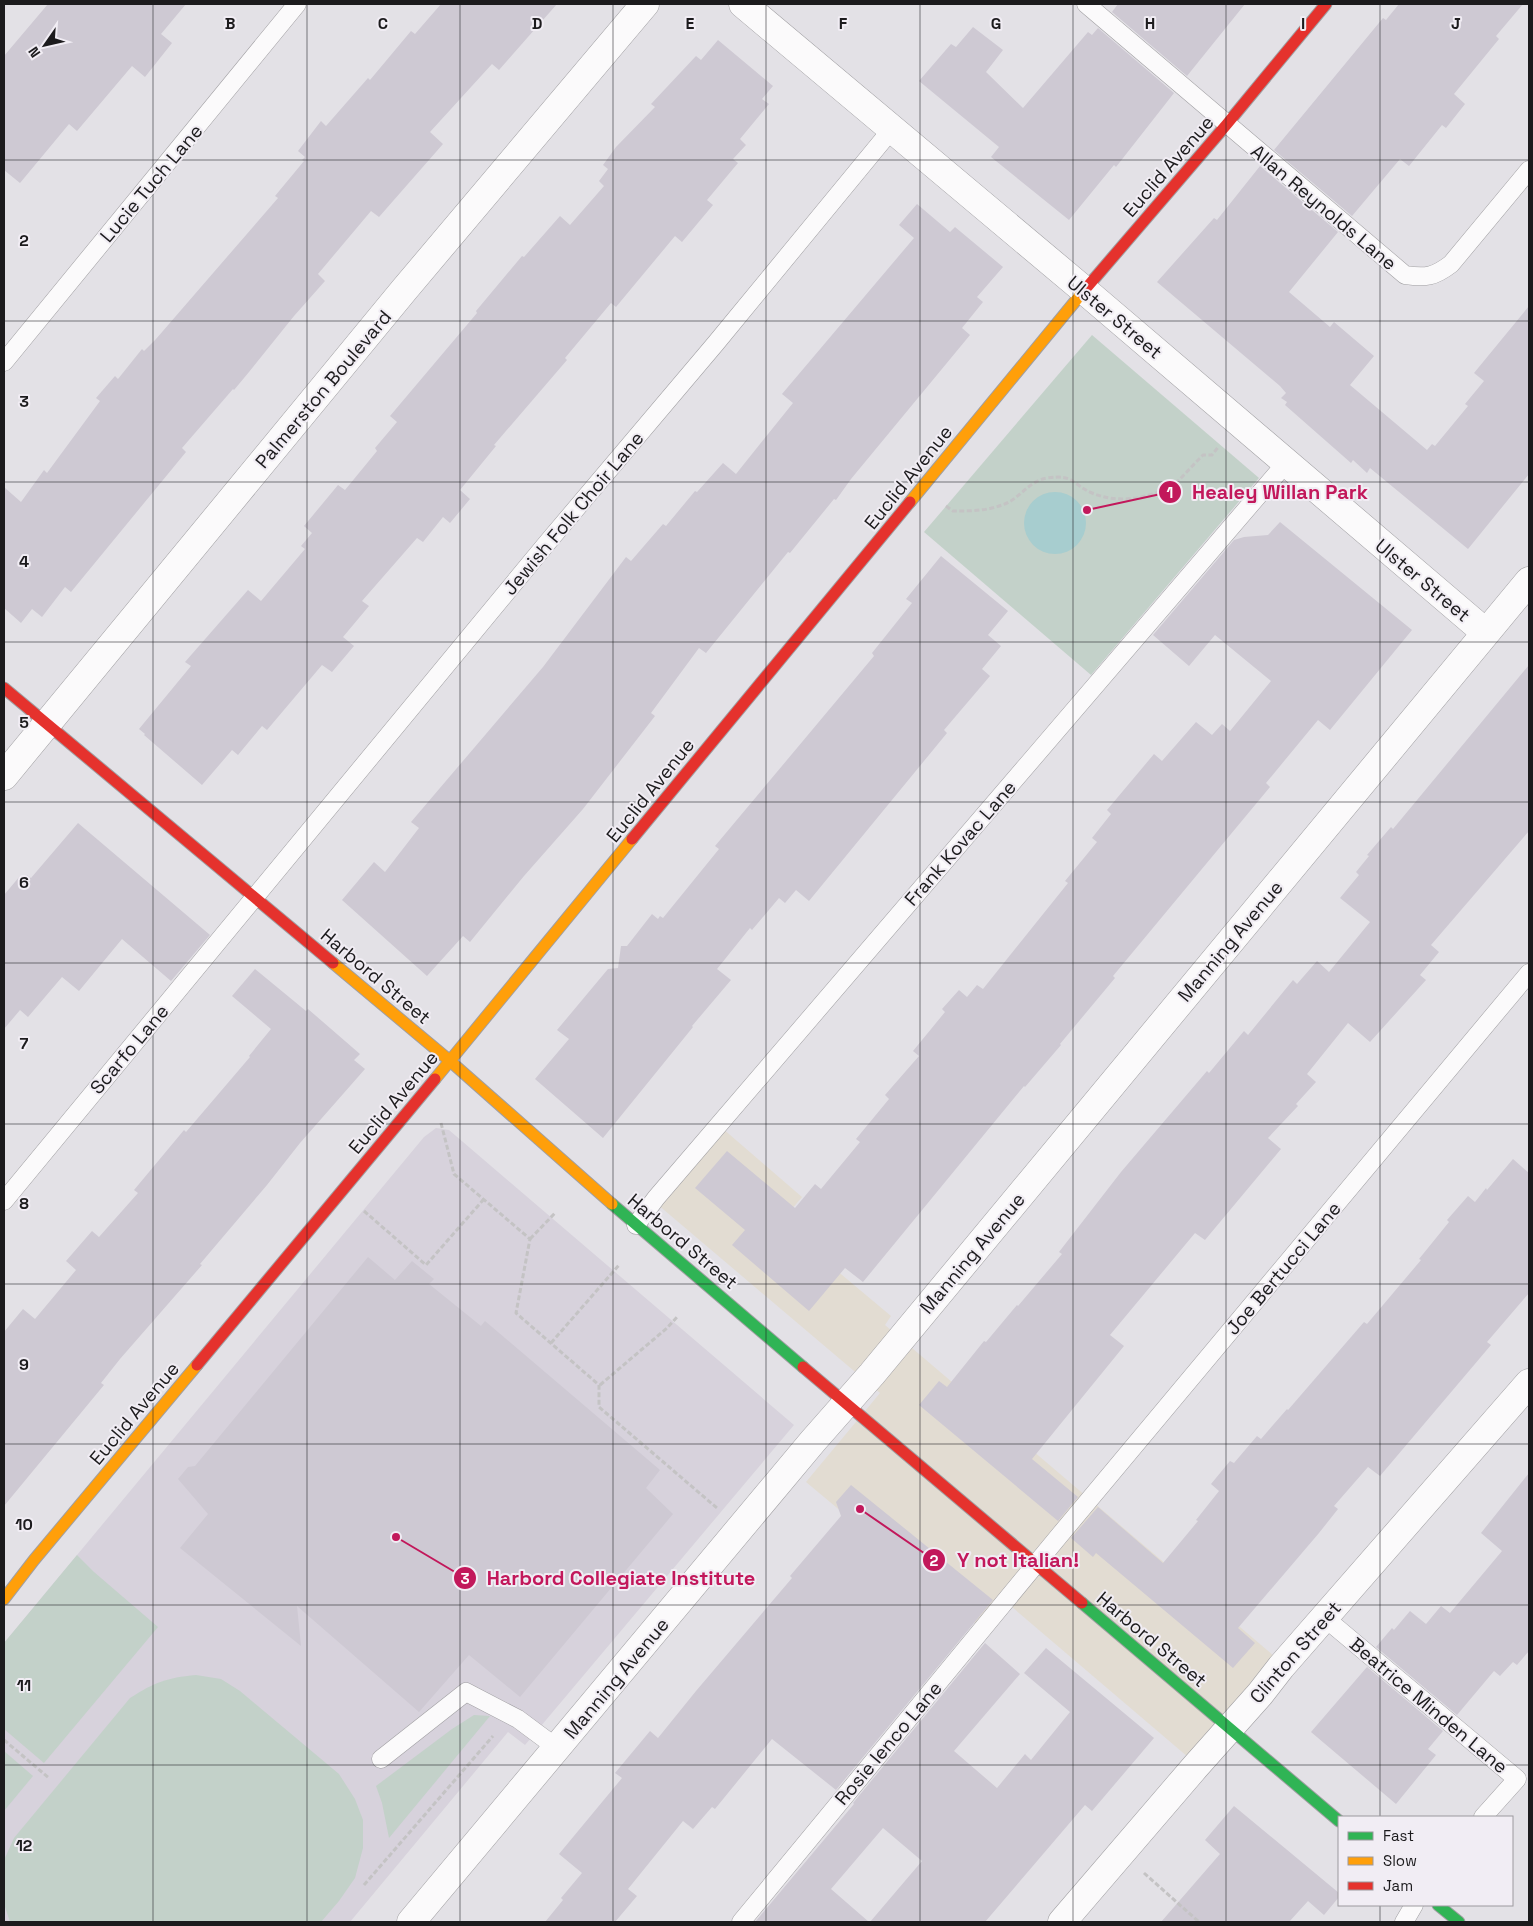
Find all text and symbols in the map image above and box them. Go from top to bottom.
text: B [225,13,235,34]
text: C [378,13,388,34]
text: D [532,13,542,34]
text: E [686,13,695,34]
text: F [839,13,848,34]
text: G [991,13,1001,34]
text: H [1145,13,1155,34]
text: I [1301,13,1305,34]
text: J [1451,13,1461,34]
north arrow [20,20,70,70]
text: N [24,43,44,61]
street label: Euclid Avenue [1117,110,1219,222]
street label: Lucie Tuch Lane [95,119,208,248]
street label: Allan Reynolds Lane [1246,139,1402,276]
text: 2 [19,230,29,251]
street label: Ulster Street [1062,270,1167,365]
street label: Palmerston Boulevard [250,305,397,474]
text: 3 [19,391,29,412]
street label: Euclid Avenue [859,420,958,535]
street label: Jewish Folk Choir Lane [497,426,649,600]
callout: Healey Willan Park [1157,475,1378,510]
text: Healey Willan Park [1192,479,1368,505]
text: 1 [1167,483,1173,502]
street label: Ulster Street [1370,533,1475,628]
text: 4 [19,551,29,572]
text: 5 [19,712,29,733]
street label: Euclid Avenue [601,733,700,848]
street label: Frank Kovac Lane [899,775,1022,911]
text: 6 [19,872,29,893]
street label: Manning Avenue [1172,875,1288,1007]
street label: Harbord Street [315,923,436,1030]
street label: Scarfo Lane [84,999,174,1099]
text: 7 [20,1033,29,1054]
street label: Euclid Avenue [343,1046,444,1159]
street label: Manning Avenue [914,1187,1030,1319]
street label: Harbord Street [622,1188,743,1295]
text: 8 [19,1193,29,1214]
street label: Joe Bertucci Lane [1220,1197,1346,1340]
text: 9 [19,1354,29,1375]
street label: Euclid Avenue [84,1357,185,1470]
text: 10 [15,1514,33,1535]
callout: Y not Italian! [921,1543,1089,1578]
text: Y not Italian! [957,1547,1079,1573]
text: 2 [930,1551,939,1570]
callout: Harbord Collegiate Institute [452,1561,766,1596]
text: Harbord Collegiate Institute [487,1565,755,1591]
text: 3 [460,1569,470,1588]
street label: Harbord Street [1091,1586,1212,1693]
street label: Clinton Street [1244,1596,1347,1709]
street label: Manning Avenue [558,1612,674,1744]
street label: Beatrice Minden Lane [1344,1632,1513,1779]
text: 11 [17,1675,31,1696]
street label: Rosie Ienco Lane [829,1676,948,1810]
legend [1338,1816,1513,1906]
text: Fast [1383,1826,1414,1845]
text: 12 [16,1835,32,1856]
text: Slow [1383,1851,1417,1870]
text: Jam [1383,1876,1413,1895]

